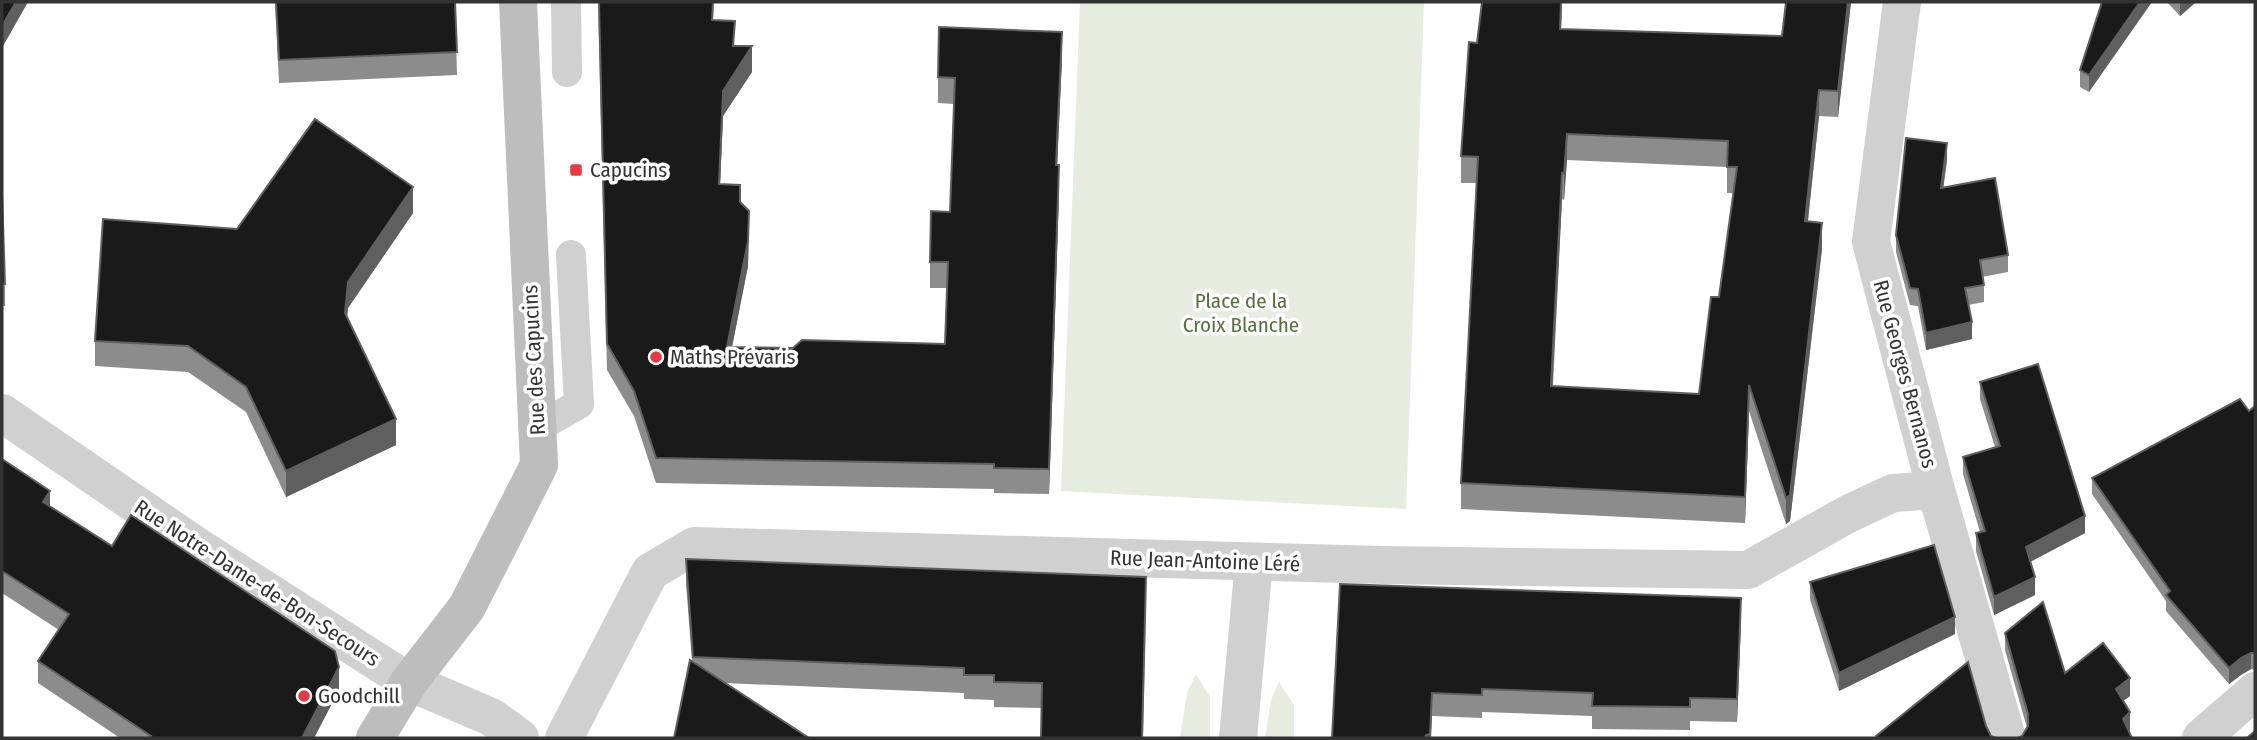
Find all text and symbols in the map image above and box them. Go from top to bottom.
place label: Capucins [590,157,667,183]
marker: Capucins [568,162,584,178]
street label: Rue Georges Bernanos [1867,277,1943,471]
street label: Rue des Capucins [517,284,551,436]
park label: Place de la Croix Blanche [1183,288,1299,338]
place label: Maths Prévaris [670,344,796,370]
marker: Maths Prévaris [648,349,664,365]
street label: Rue Notre-Dame-de-Bon-Secours [130,494,384,672]
street label: Rue Jean-Antoine Léré [1109,545,1301,577]
place label: Goodchill [318,683,400,709]
marker: Goodchill [296,688,312,704]

